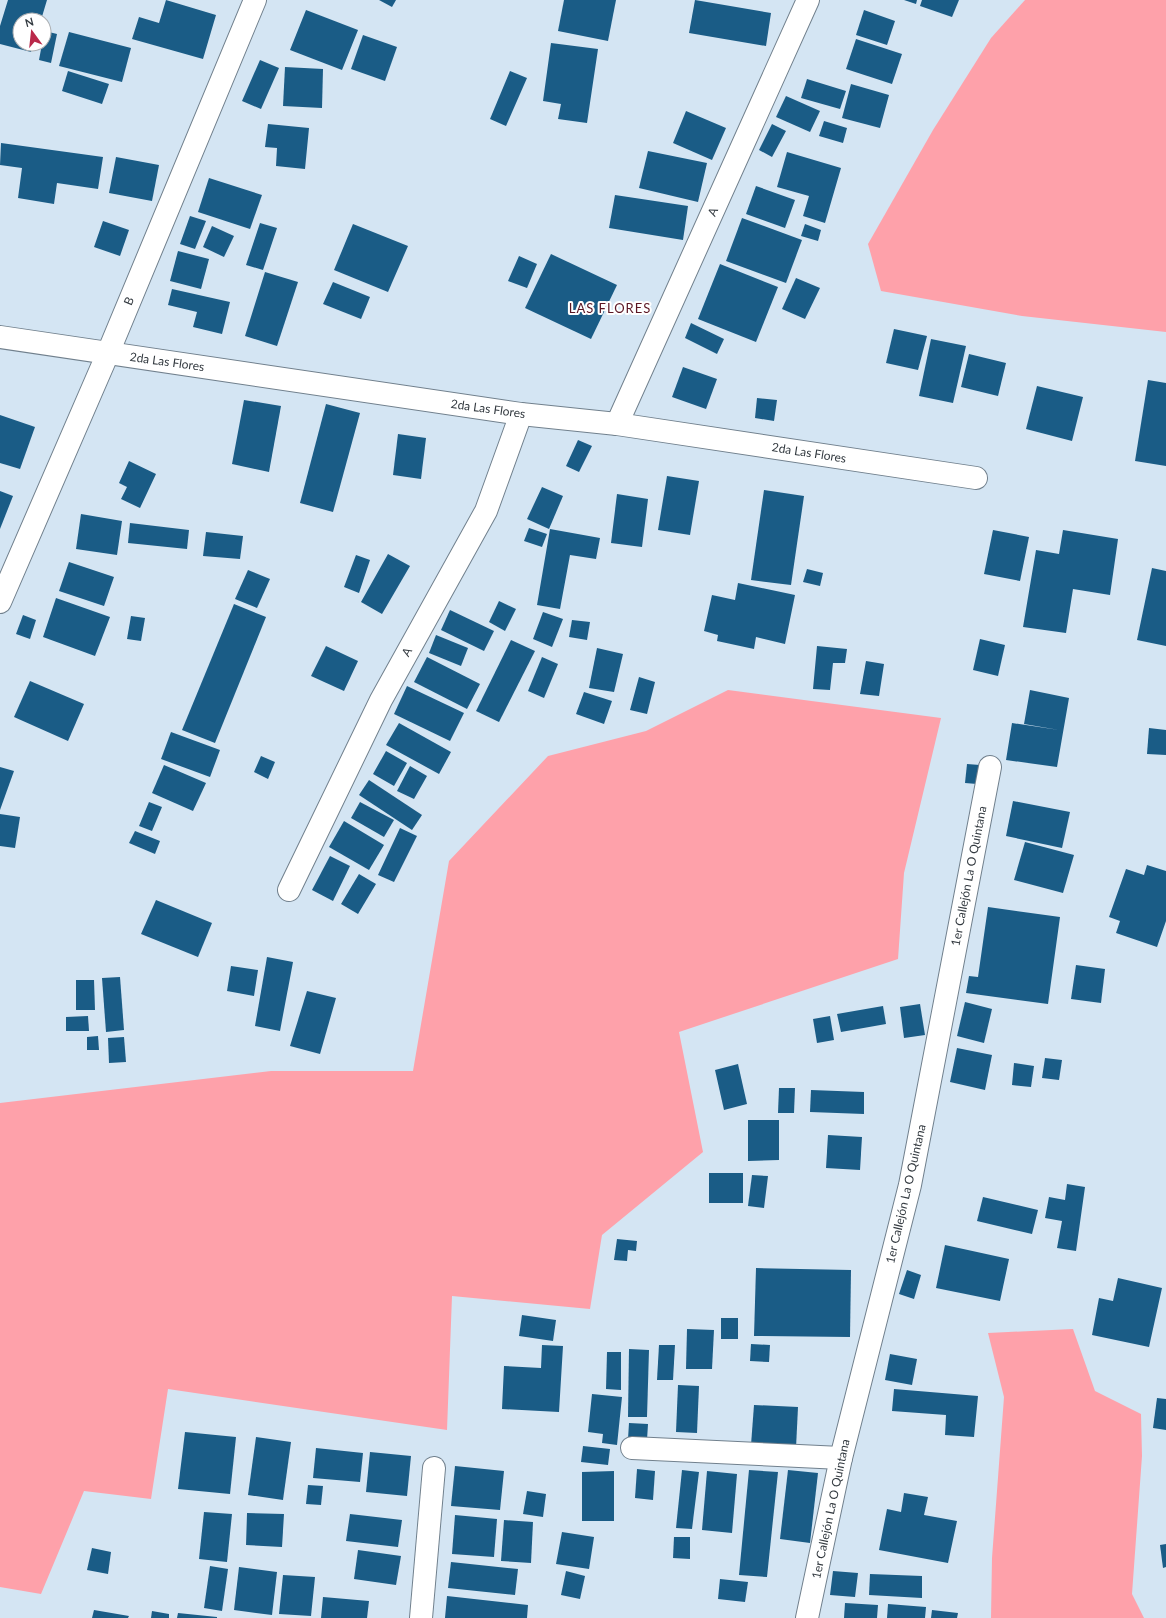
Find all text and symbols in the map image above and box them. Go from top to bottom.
north arrow [12,12,52,52]
text: N [24,14,35,29]
street label: A [704,204,721,219]
street label: B [120,294,137,307]
district label: LAS FLORES [569,300,651,316]
street label: 2da Las Flores [129,349,205,374]
street label: 2da Las Flores [450,396,526,421]
street label: 2da Las Flores [771,439,847,466]
street label: A [398,644,416,659]
street label: 1er Callejón La O Quintana [948,805,989,947]
street label: 1er Callejón La O Quintana [882,1123,929,1265]
street label: 1er Callejón La O Quintana [808,1438,853,1580]

